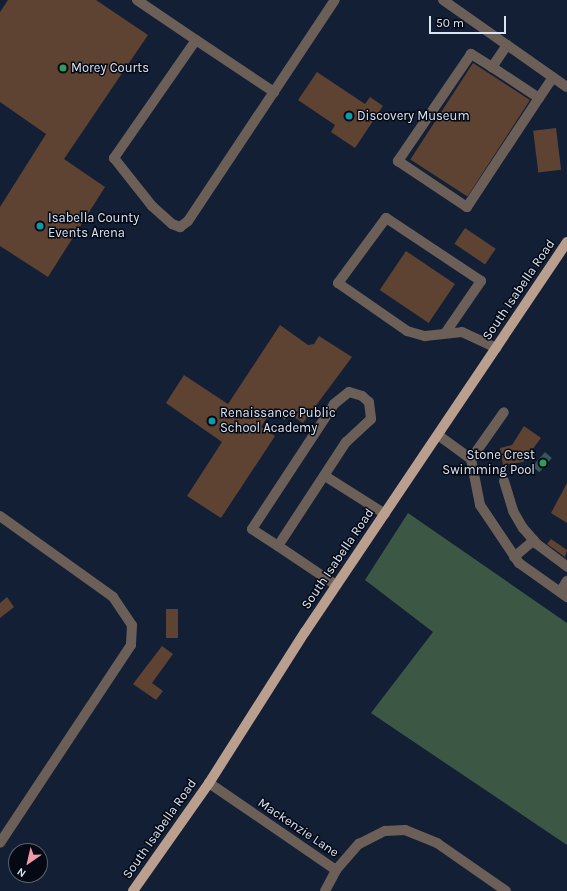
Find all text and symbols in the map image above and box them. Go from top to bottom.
scale bar [431,8,508,34]
text: 50 m [436,16,464,30]
place label: Morey Courts [71,60,149,76]
marker: Morey Courts [58,63,68,73]
place label: Discovery Museum [357,108,470,124]
marker: Discovery Museum [344,111,354,121]
place label: Isabella County Events Arena [48,211,139,242]
marker: Isabella County Events Arena [35,221,45,231]
street label: South Isabella Road [480,237,558,343]
place label: Renaissance Public School Academy [220,406,336,437]
marker: Renaissance Public School Academy [207,416,217,426]
place label: Stone Crest Swimming Pool [442,448,535,479]
marker: Stone Crest Swimming Pool [538,458,548,468]
street label: South Isabella Road [299,506,377,612]
street label: South Isabella Road [120,776,200,882]
street label: Mackenzie Lane [255,795,341,861]
north arrow [8,843,48,883]
text: N [15,865,28,880]

